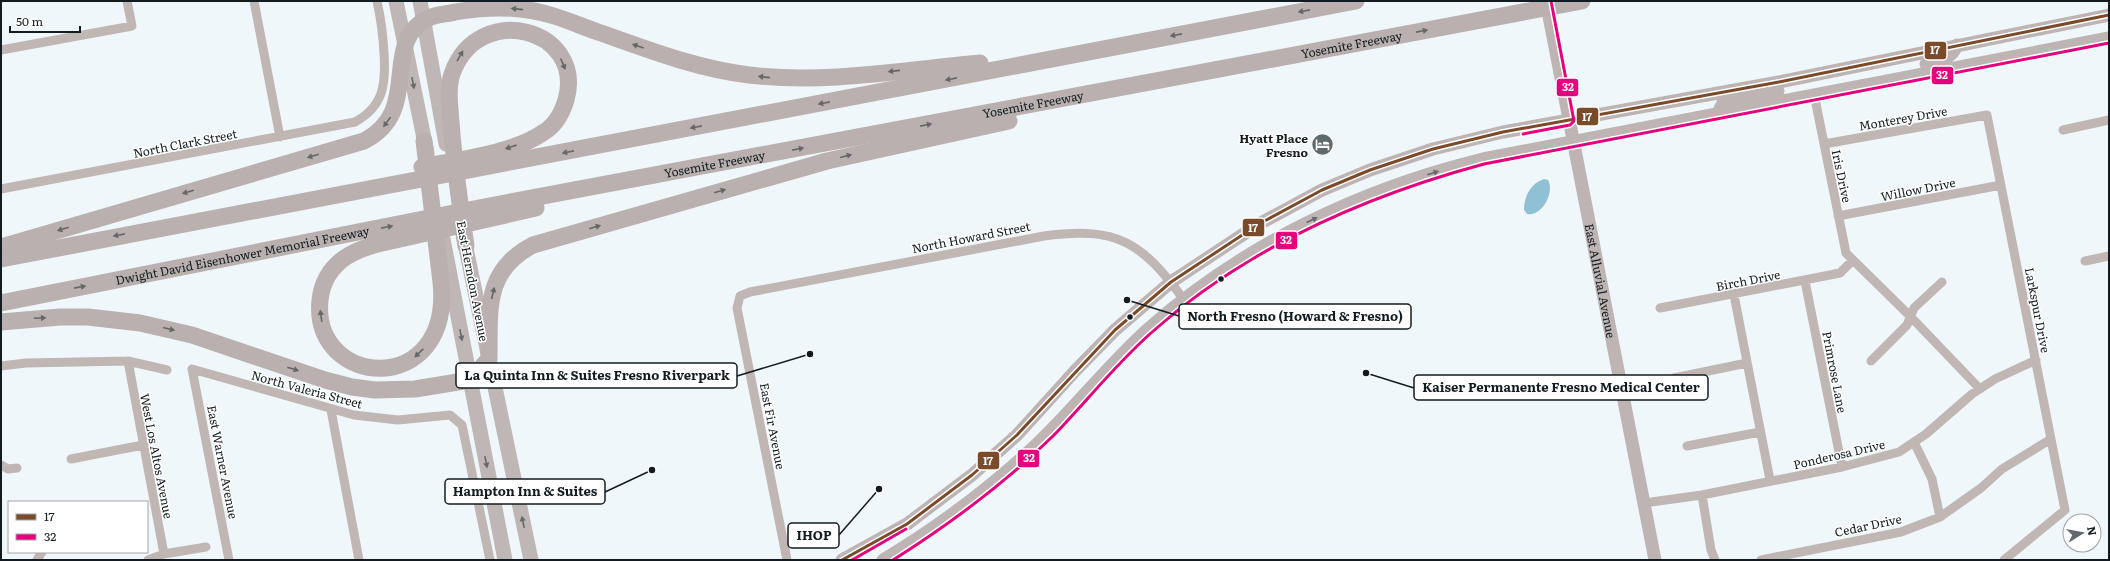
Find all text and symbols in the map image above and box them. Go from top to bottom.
one-way arrow [511,5,523,12]
scale bar [10,8,80,34]
one-way arrow [1298,8,1310,14]
text: 50 m [16,12,43,30]
street label: Yosemite Freeway [1299,26,1404,63]
one-way arrow [1415,27,1428,33]
one-way arrow [1170,33,1182,39]
line badge: 17 [1924,41,1947,60]
text: 17 [1930,41,1940,57]
one-way arrow [632,43,644,49]
one-way arrow [457,50,464,62]
one-way arrow [561,58,567,70]
line badge: 32 [1931,66,1954,85]
text: 32 [1936,66,1948,82]
one-way arrow [888,68,900,75]
one-way arrow [758,73,770,80]
one-way arrow [945,76,957,82]
one-way arrow [410,77,416,89]
line badge: 32 [1556,78,1579,97]
text: 32 [1562,78,1574,94]
street label: Yosemite Freeway [981,86,1085,122]
one-way arrow [817,100,830,106]
street label: Monterey Drive [1857,101,1949,135]
line badge: 17 [1576,107,1599,126]
text: 17 [1582,108,1592,124]
one-way arrow [383,117,391,128]
one-way arrow [919,122,932,128]
street label: North Clark Street [132,124,239,162]
one-way arrow [690,125,702,131]
place label: Hyatt Place Fresno [1239,129,1309,161]
hotel icon: Hyatt Place Fresno [1310,132,1336,158]
one-way arrow [505,144,517,150]
street label: Yosemite Freeway [662,145,767,182]
one-way arrow [792,146,804,152]
street label: Iris Drive [1828,148,1856,204]
one-way arrow [562,149,574,155]
one-way arrow [840,153,852,159]
one-way arrow [306,154,319,160]
one-way arrow [1427,169,1439,175]
street label: Willow Drive [1879,173,1957,205]
one-way arrow [715,188,727,194]
one-way arrow [181,189,193,195]
street label: North Howard Street [910,217,1032,257]
one-way arrow [1306,217,1318,223]
line badge: 17 [1242,218,1265,237]
street label: East Herndon Avenue [452,219,494,343]
text: 17 [1248,219,1258,235]
street label: Dwight David Eisenhower Memorial Freeway [114,221,371,289]
street label: East Alluvial Avenue [1581,222,1621,340]
one-way arrow [380,223,393,229]
one-way arrow [590,224,602,230]
one-way arrow [57,226,69,232]
line badge: 32 [1275,231,1298,250]
text: 32 [1280,231,1292,247]
one-way arrow [113,233,126,239]
street label: Birch Drive [1714,265,1782,295]
street label: Larkspur Drive [2021,266,2055,354]
unlabelled marker [1216,274,1226,284]
one-way arrow [74,283,87,289]
one-way arrow [490,287,496,299]
callout: North Fresno (Howard & Fresno) [1179,304,1411,329]
text: North Fresno (Howard & Fresno) [1187,306,1403,325]
one-way arrow [318,310,324,322]
unlabelled marker [1125,312,1135,322]
one-way arrow [34,314,46,321]
one-way arrow [163,327,175,333]
one-way arrow [458,328,464,341]
street label: Primrose Lane [1818,330,1852,414]
one-way arrow [414,349,424,358]
callout: La Quinta Inn & Suites Fresno Riverpark [456,363,737,388]
street label: North Valeria Street [249,365,365,413]
text: La Quinta Inn & Suites Fresno Riverpark [464,365,730,384]
one-way arrow [287,366,299,372]
callout: Kaiser Permanente Fresno Medical Center [1414,375,1708,400]
text: Kaiser Permanente Fresno Medical Center [1422,377,1700,396]
street label: East Fir Avenue [756,381,790,471]
street label: West Los Altos Avenue [136,392,178,520]
street label: East Warner Avenue [203,404,243,520]
street label: Ponderosa Drive [1791,435,1887,473]
line badge: 32 [1017,449,1040,468]
text: 32 [1023,449,1035,465]
line badge: 17 [977,451,1000,470]
text: 17 [983,452,993,468]
one-way arrow [483,456,489,468]
callout: Hampton Inn & Suites [445,479,605,504]
text: Hampton Inn & Suites [453,481,598,500]
legend [8,501,148,553]
text: 17 [44,507,55,525]
street label: Cedar Drive [1833,509,1903,541]
north arrow [2062,513,2102,553]
one-way arrow [520,516,526,528]
callout: IHOP [788,523,839,548]
text: IHOP [797,525,832,544]
text: N [2084,525,2102,537]
text: 32 [44,527,56,545]

